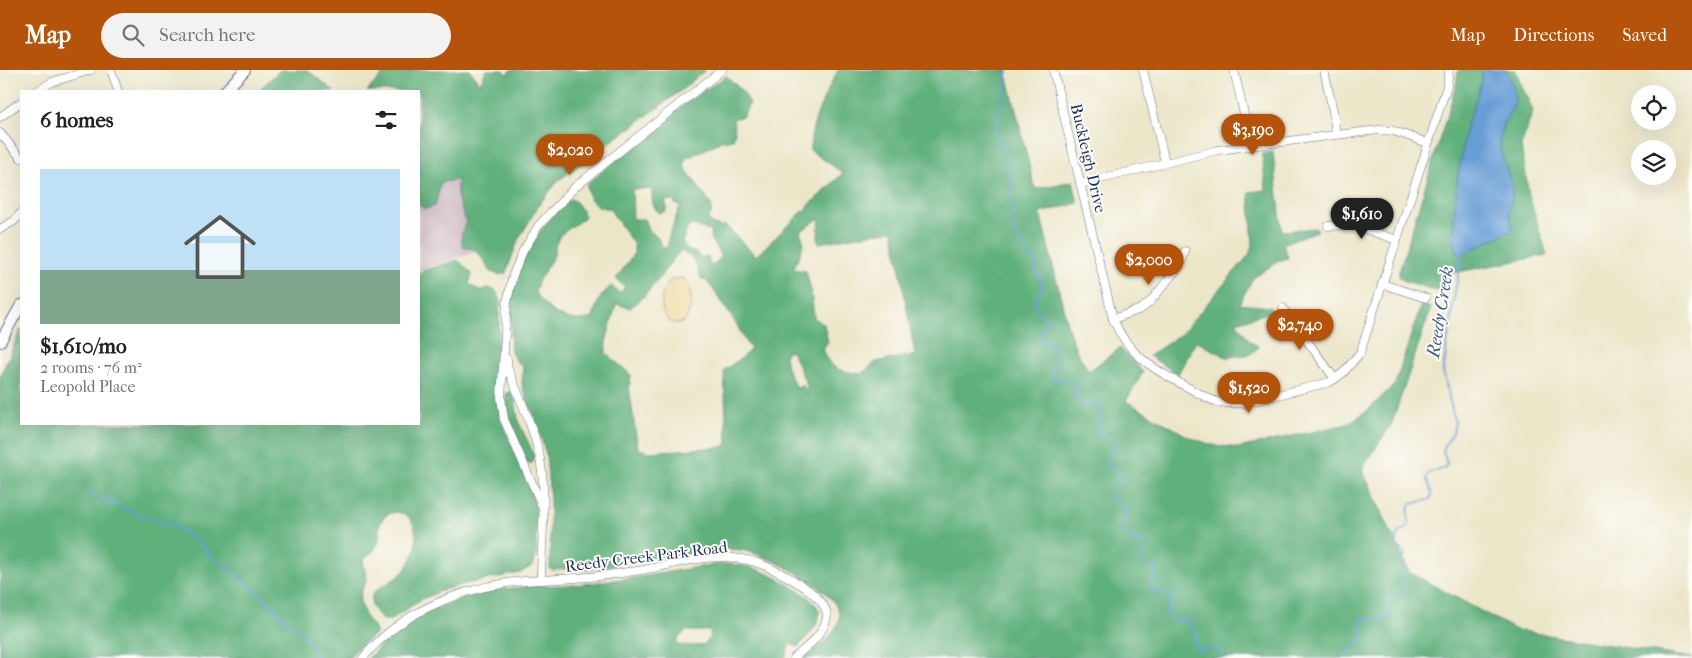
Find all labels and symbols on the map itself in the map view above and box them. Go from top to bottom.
street label: Buckleigh Drive [1067,102,1110,215]
pin: $3,190 [1212,114,1294,156]
pin: $2,020 [529,134,611,176]
pin: $1,610 [1321,198,1403,240]
pin: $2,000 [1108,244,1190,286]
water label: Reedy Creek [1423,265,1458,360]
pin: $2,740 [1259,308,1341,351]
pin: $1,520 [1208,372,1290,414]
street label: Reedy Creek Park Road [564,537,729,576]

